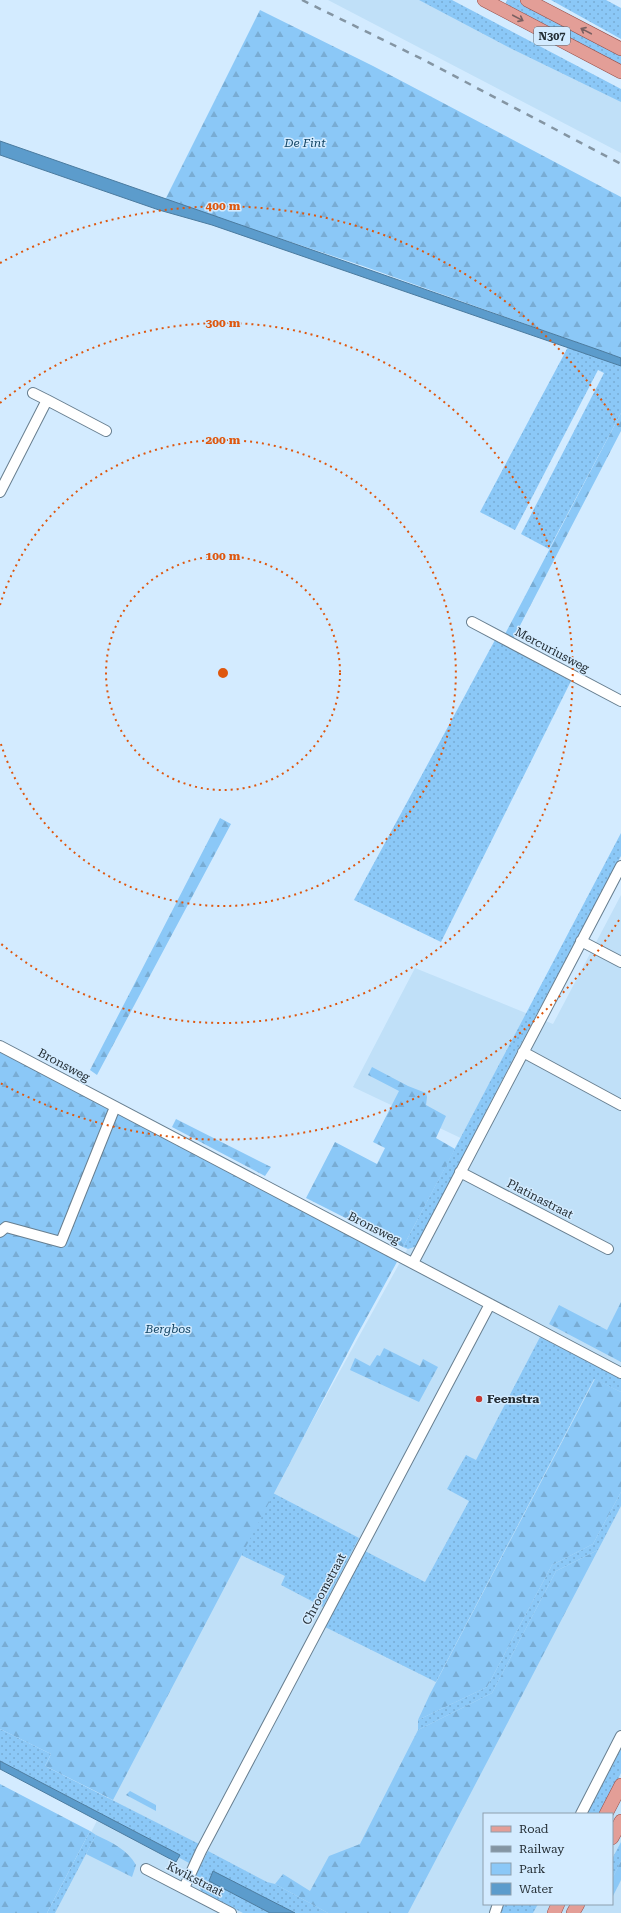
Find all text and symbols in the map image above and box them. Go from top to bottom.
one-way arrow [512,15,524,22]
road number: N307 [534,27,570,45]
one-way arrow [581,27,593,35]
park label: De Fint [283,136,326,150]
text: 400 m [206,199,241,213]
text: 300 m [206,316,241,330]
text: 200 m [206,433,241,447]
text: 100 m [206,549,241,563]
street label: Mercuriusweg [513,625,592,675]
centre of rings [216,666,230,680]
street label: Bronsweg [36,1046,92,1085]
street label: Platinastraat [505,1176,576,1222]
street label: Bronsweg [346,1209,403,1247]
park label: Bergbos [144,1322,191,1336]
place label: Feenstra [487,1392,539,1406]
marker: Feenstra [474,1394,484,1404]
street label: Chroomstraat [299,1550,349,1627]
legend [483,1813,613,1905]
text: Road [519,1822,549,1836]
text: Railway [519,1842,565,1856]
street label: Kwikstraat [164,1859,226,1899]
text: Park [519,1862,546,1876]
text: Water [519,1882,553,1896]

